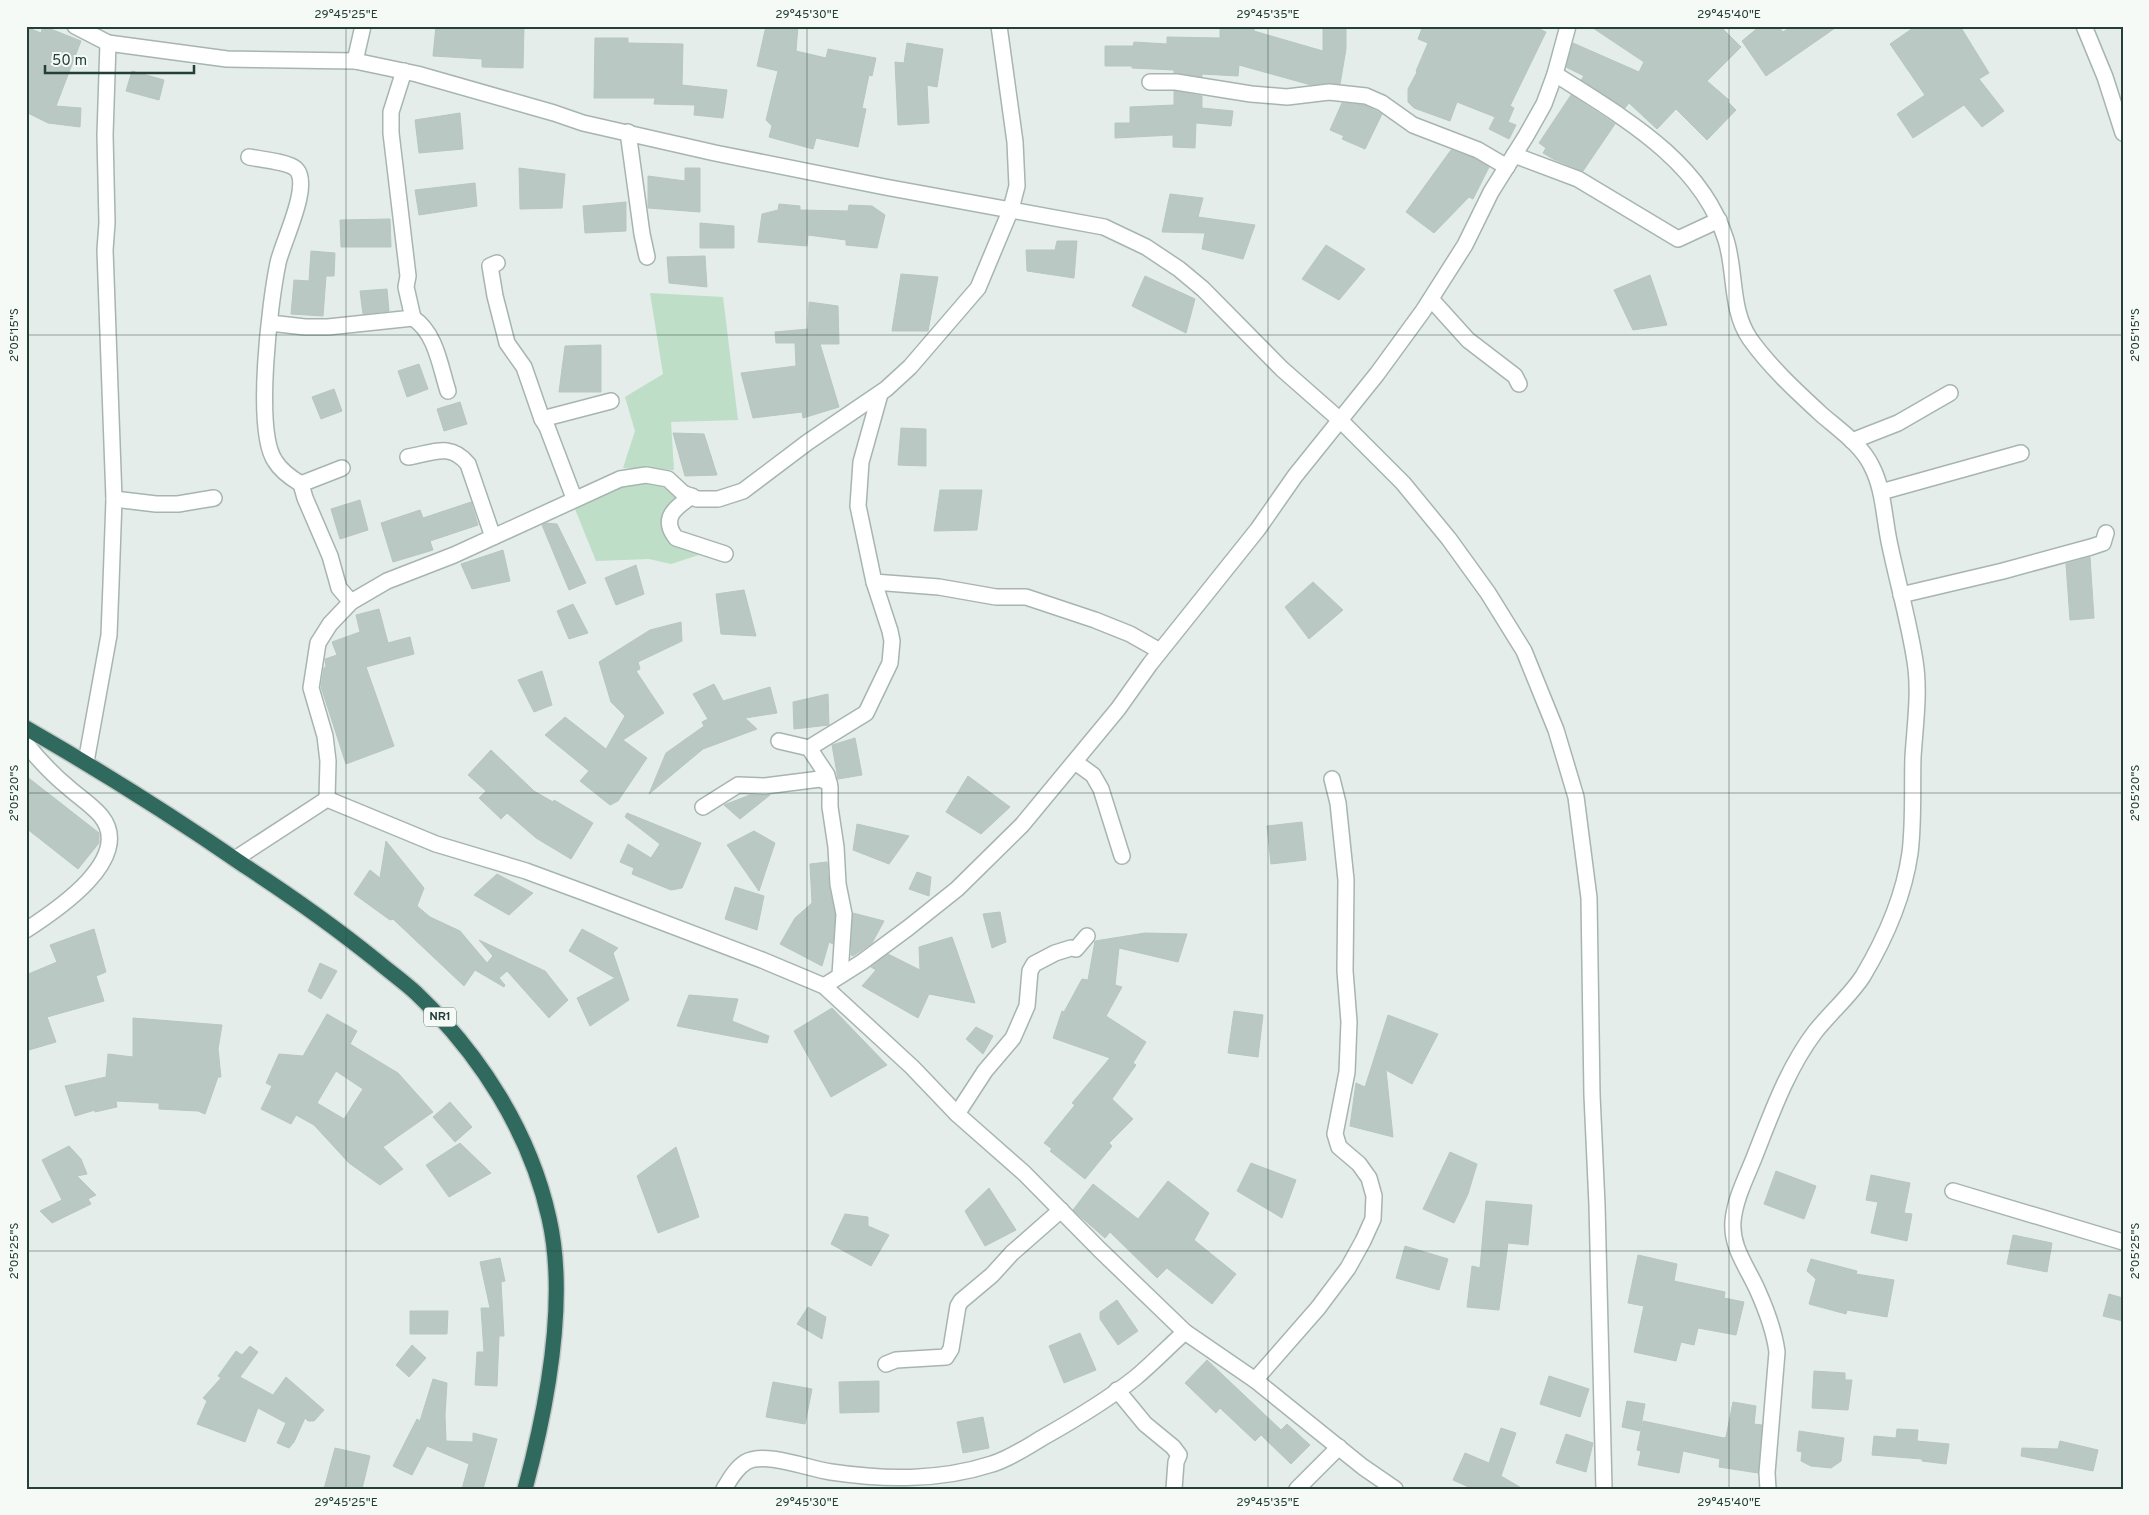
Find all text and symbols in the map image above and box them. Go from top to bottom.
text: 29°45'25"E [314,7,378,23]
text: 29°45'30"E [775,7,839,23]
text: 29°45'35"E [1236,7,1300,23]
text: 29°45'40"E [1697,7,1761,23]
scale bar [45,42,194,74]
text: 50 m [52,52,87,71]
text: 2°05'15"S [7,308,23,362]
text: 2°05'15"S [2128,308,2144,362]
text: 2°05'20"S [7,764,23,822]
text: 2°05'20"S [2128,764,2144,822]
road number: NR1 [424,1008,456,1026]
text: 2°05'25"S [7,1223,23,1279]
text: 2°05'25"S [2128,1223,2144,1279]
text: 29°45'25"E [314,1495,378,1511]
text: 29°45'30"E [775,1495,839,1511]
text: 29°45'35"E [1236,1495,1300,1511]
text: 29°45'40"E [1697,1495,1761,1511]

